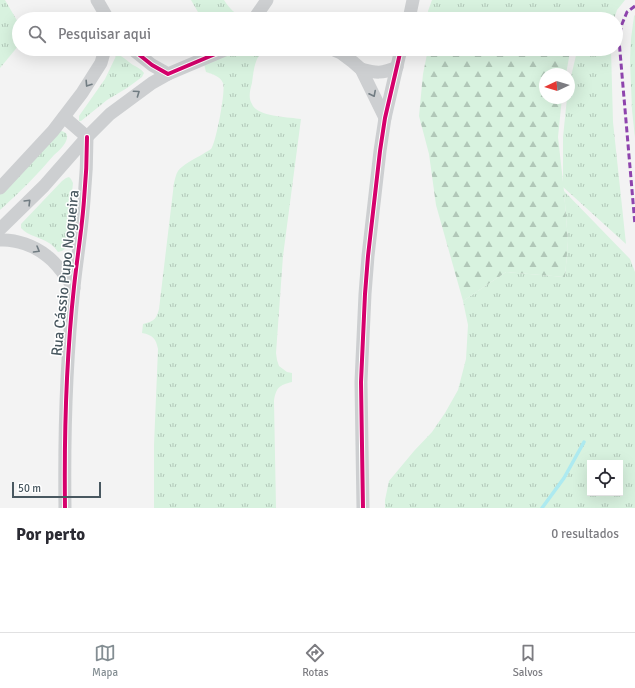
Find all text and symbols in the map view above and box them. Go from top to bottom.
search box [12,12,623,56]
icon: search [26,23,48,45]
text: Pesquisar aqui [58,25,151,43]
north arrow [539,68,575,104]
one-way arrow [86,79,93,86]
one-way arrow [368,90,376,97]
one-way arrow [133,91,140,98]
street label: Rua Cássio Pupo Nogueira [47,189,83,357]
one-way arrow [23,199,31,207]
one-way arrow [33,245,40,252]
map controls [587,460,623,496]
button: locate [587,460,623,496]
scale bar [12,480,101,499]
text: 50 m [18,482,41,495]
text: Por perto [16,524,85,545]
text: 0 resultados [551,526,619,542]
tab: Mapa [92,642,118,679]
tab: Rotas [302,642,328,679]
tab: Salvos [513,642,543,679]

